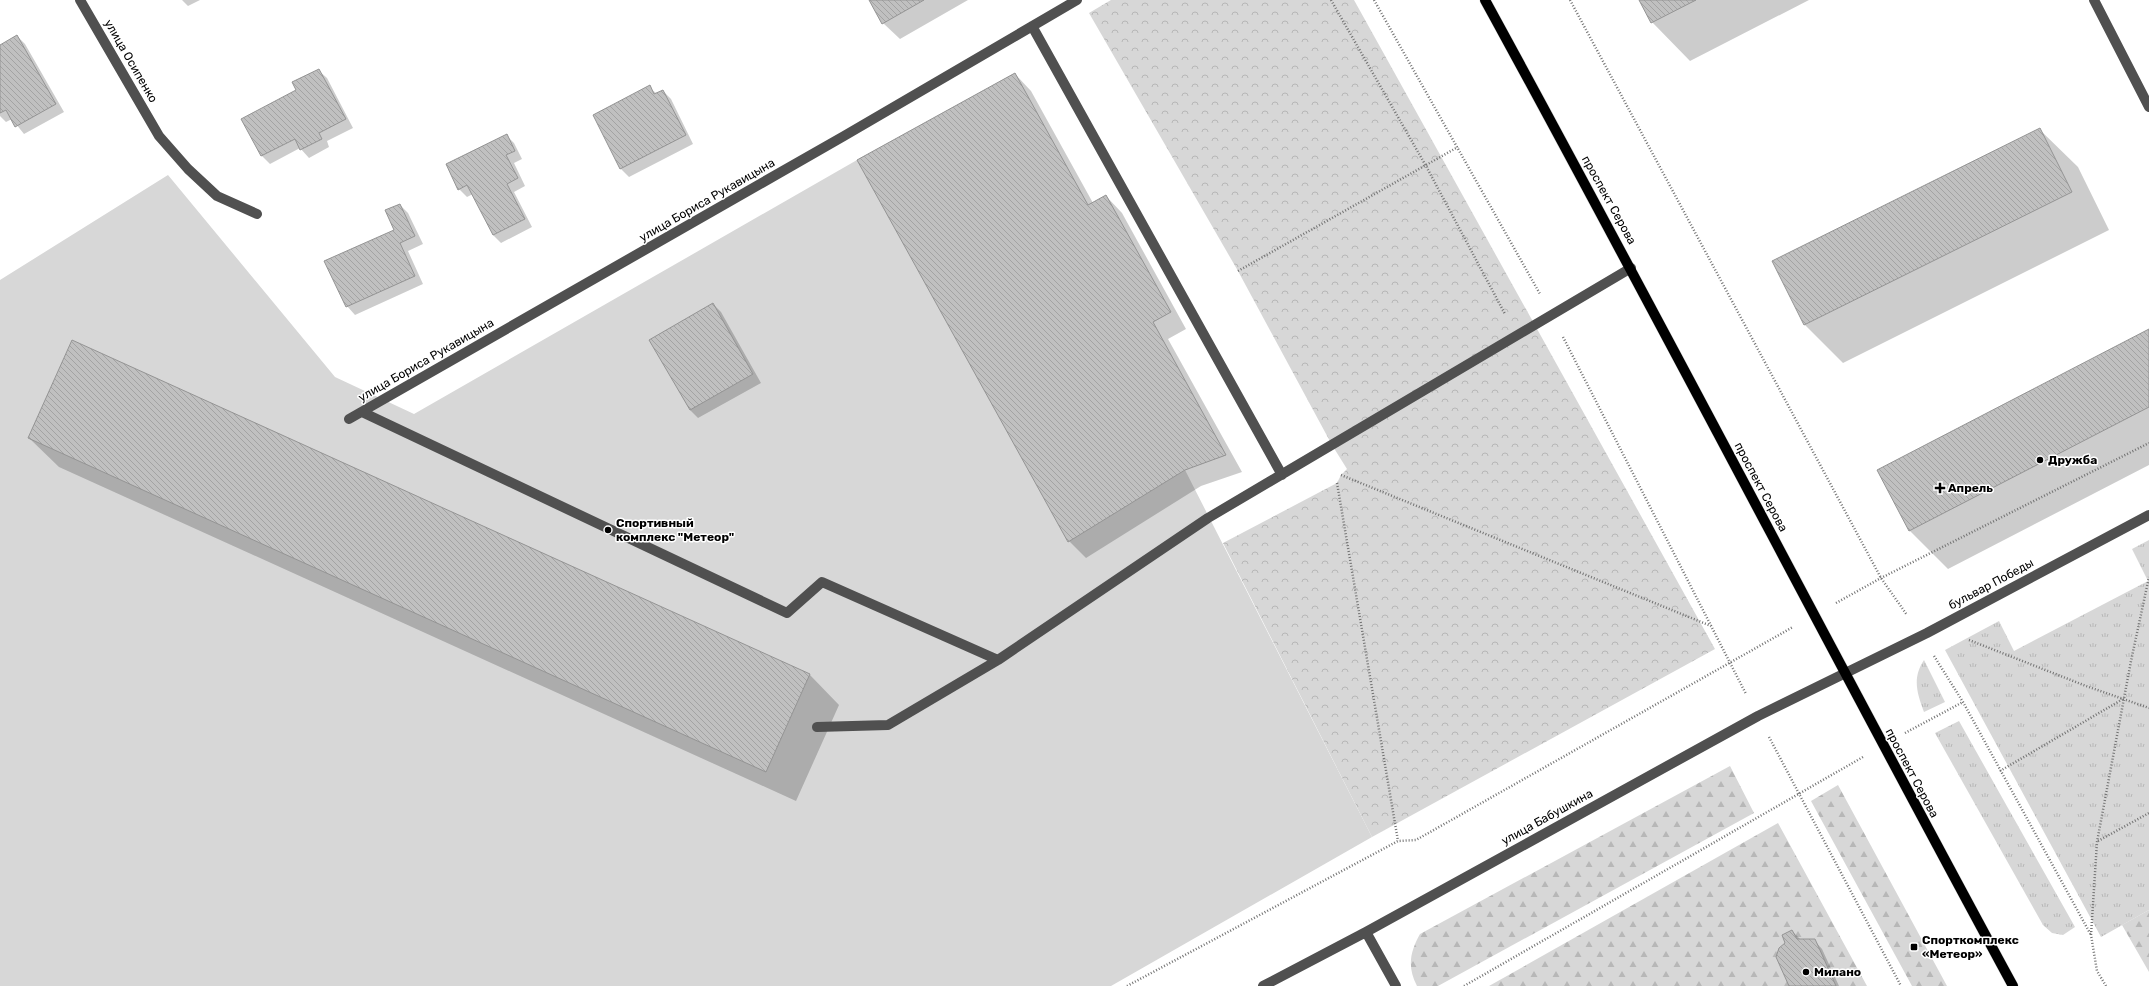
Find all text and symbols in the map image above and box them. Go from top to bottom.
street label: улица Осипенко [102,17,161,105]
street label: проспект Серова [1579,153,1639,247]
street label: улица Бориса Рукавицына [637,155,777,245]
street label: улица Бориса Рукавицына [356,315,496,405]
street label: проспект Серова [1732,440,1790,534]
place label: Дружба [2048,453,2097,467]
marker: Дружба [2035,455,2045,465]
place label: Апрель [1948,481,1993,495]
marker: Апрель [1935,483,1945,493]
place label: Спортивный комплекс "Метеор" [616,516,734,544]
marker: Спортивный комплекс "Метеор" [603,525,613,535]
street label: бульвар Победы [1946,556,2036,612]
street label: проспект Серова [1883,726,1941,820]
street label: улица Бабушкина [1499,786,1595,848]
place label: Спорткомплекс «Метеор» [1922,933,2019,961]
marker: Спорткомплекс «Метеор» [1909,942,1919,952]
place label: Милано [1814,965,1861,979]
marker: Милано [1801,967,1811,977]

